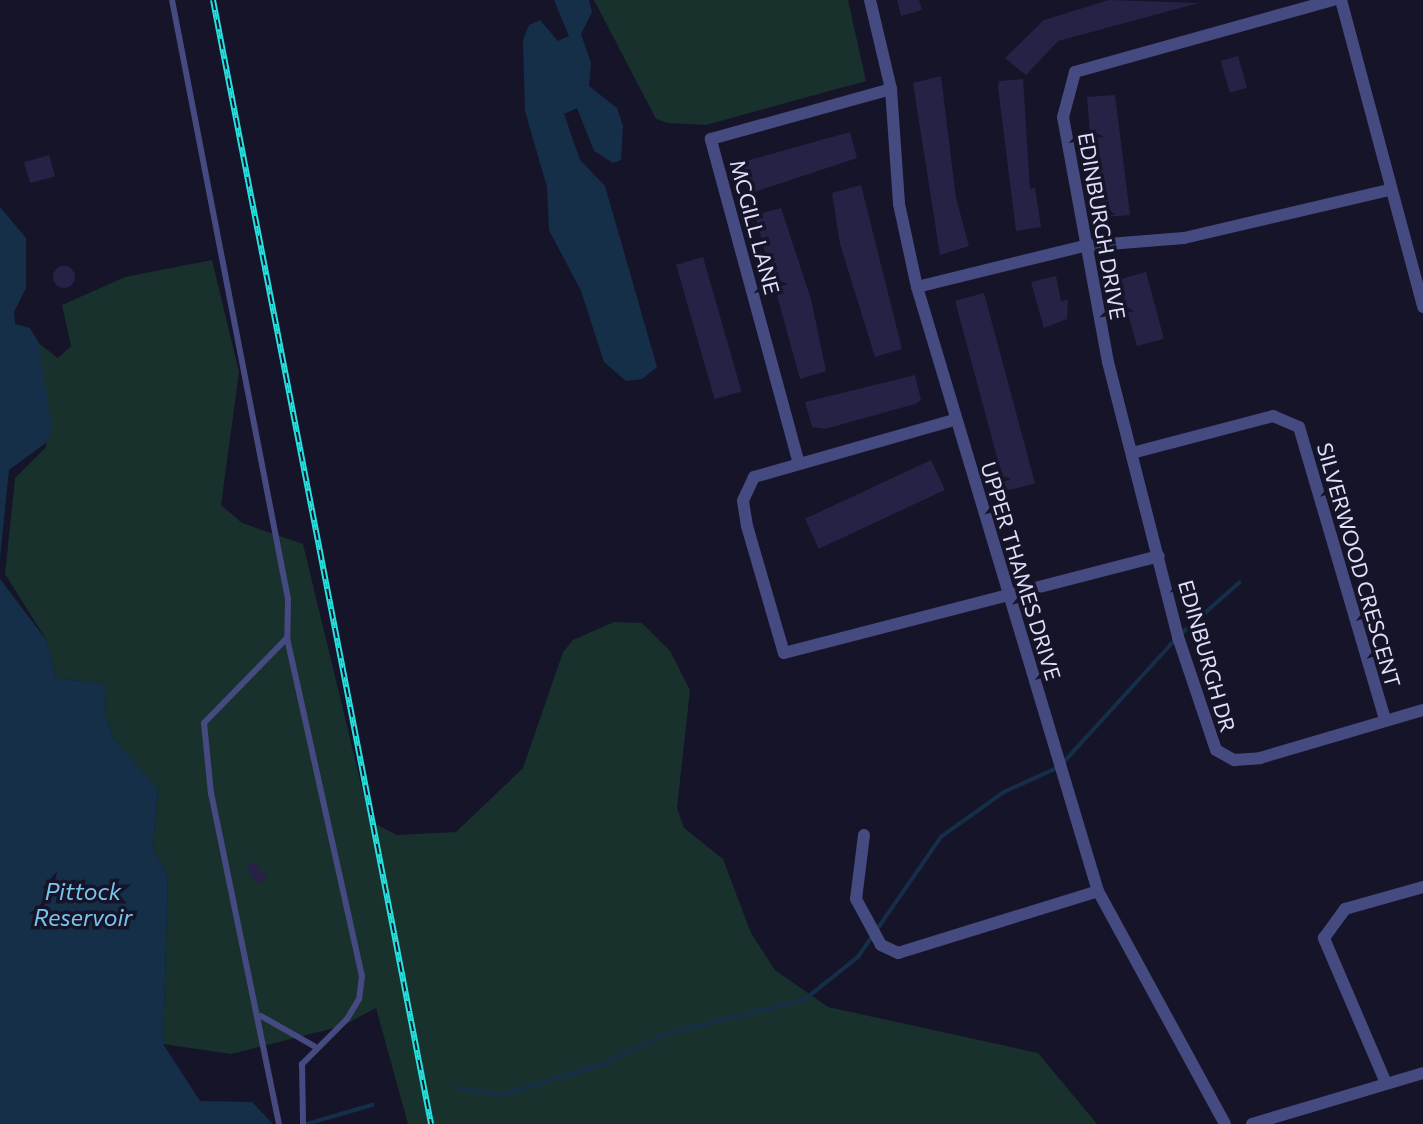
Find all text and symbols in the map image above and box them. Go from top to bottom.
street label: EDINBURGH DRIVE [1073,130,1131,322]
street label: MCGILL LANE [725,157,785,297]
street label: SILVERWOOD CRESCENT [1312,440,1406,690]
street label: UPPER THAMES DRIVE [976,459,1066,683]
street label: EDINBURGH DR [1173,577,1241,735]
water label: Pittock Reservoir [34,877,132,931]

